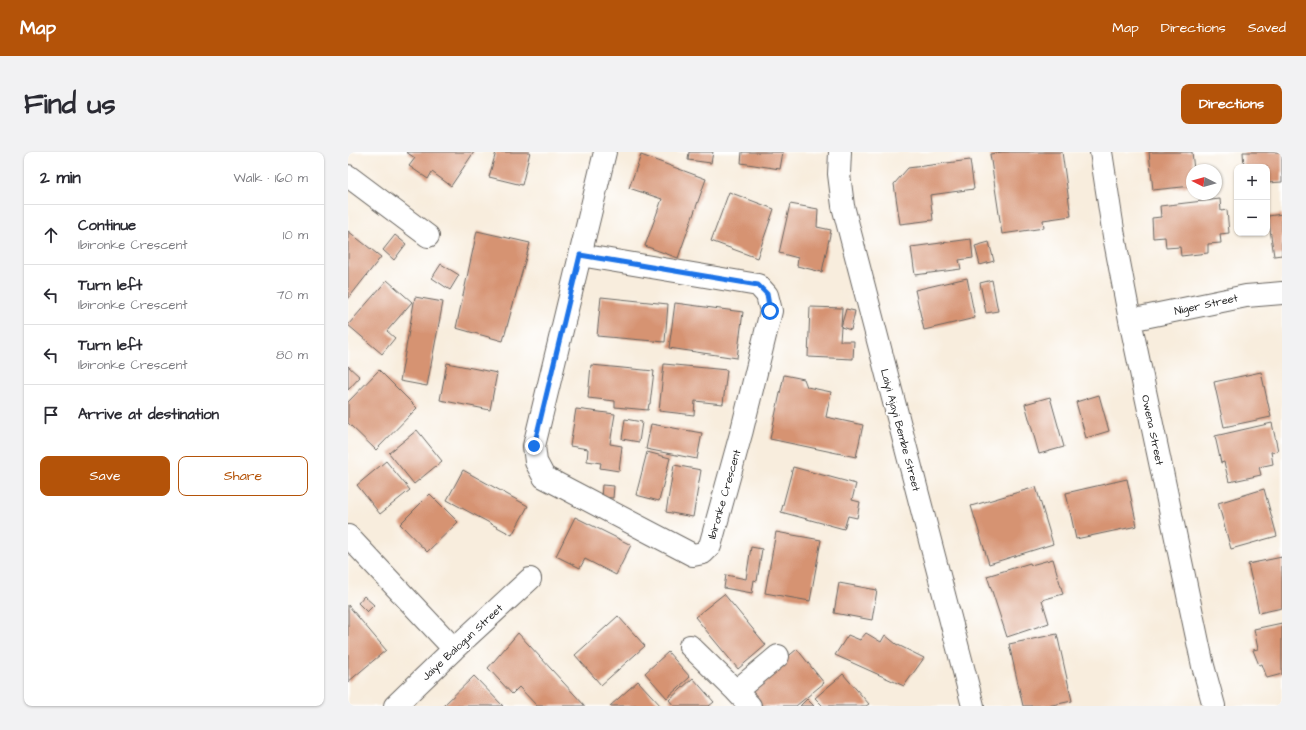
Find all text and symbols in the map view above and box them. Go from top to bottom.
text: Map [20,15,56,42]
text: Map [1112,18,1139,38]
text: Directions [1161,18,1226,38]
text: Saved [1248,18,1286,38]
button: Directions [1181,84,1282,124]
text: Find us [24,85,115,124]
north arrow [1186,164,1222,200]
map controls [1234,164,1270,236]
button: + [1234,164,1270,200]
text: 2 min [40,166,81,190]
text: Walk · 160 m [234,169,308,187]
button: − [1234,200,1270,236]
text: Continue [78,215,136,236]
icon: ahead [40,224,62,246]
text: 10 m [283,226,308,244]
text: Ibironke Crescent [78,236,187,254]
text: Turn left [78,275,142,296]
icon: left [40,284,62,306]
text: 70 m [276,286,308,304]
street label: Niger Street [1173,290,1240,320]
text: Ibironke Crescent [78,296,187,314]
route start [761,302,779,320]
text: Turn left [78,335,142,356]
icon: left [40,344,62,366]
text: 80 m [276,346,308,364]
text: Ibironke Crescent [78,356,187,374]
street label: Laiyi Ajayi Bembe Street [876,367,924,494]
street label: Owena Street [1138,393,1167,467]
icon: arrive [40,404,62,426]
text: Arrive at destination [78,404,219,425]
route end [525,437,543,455]
street label: Ibironke Crescent [705,447,745,541]
button: Save [40,456,170,496]
button: Share [178,456,308,496]
street label: Jaiye Balogun Street [418,600,507,685]

